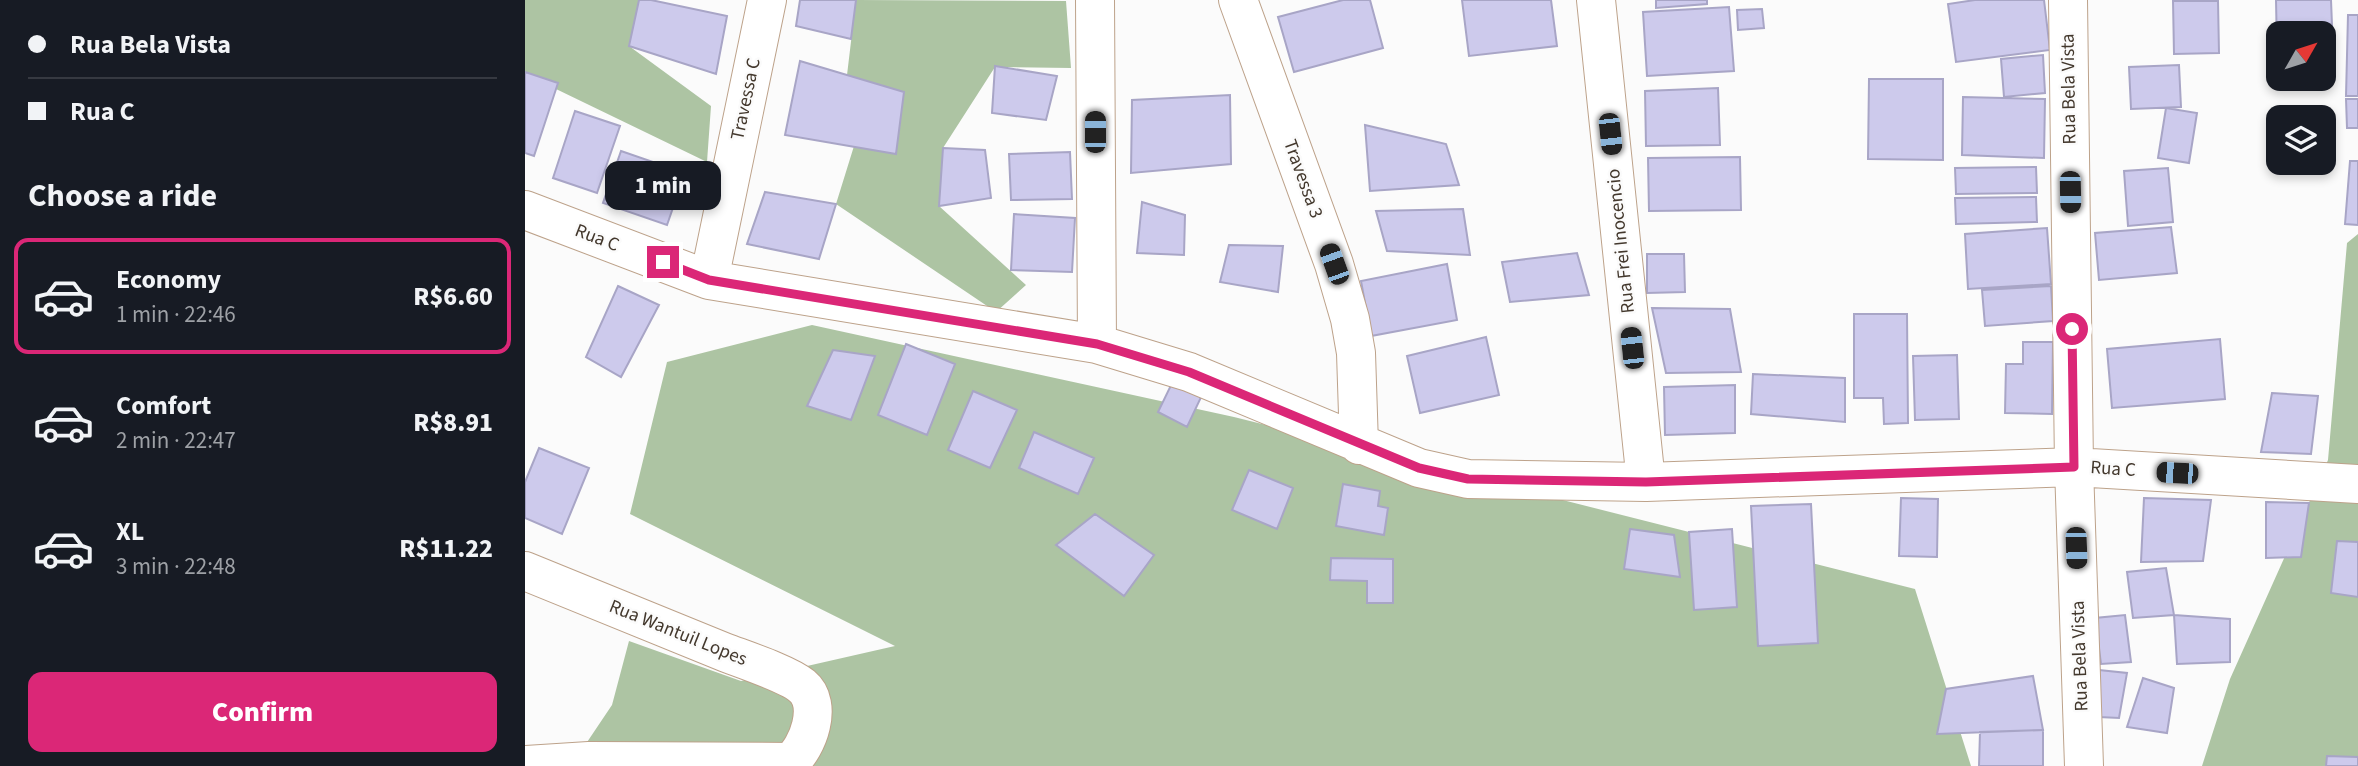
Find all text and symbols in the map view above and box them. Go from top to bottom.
north arrow [2266,21,2336,91]
map controls [2266,21,2336,175]
text: Rua Bela Vista [70,26,231,63]
street label: Rua Bela Vista [2055,33,2083,145]
street label: Travessa C [724,55,768,143]
text: Rua C [70,93,135,130]
button: layers [2266,105,2336,175]
car [1085,111,1106,153]
car [1598,112,1623,156]
street label: Travessa 3 [1276,136,1330,222]
callout: 1 min [605,160,721,210]
street label: Rua Frei Inocencio [1600,167,1642,315]
text: 1 min [635,169,691,202]
car [2060,171,2081,213]
text: Choose a ride [28,173,217,219]
street label: Rua C [571,217,623,259]
car [1317,241,1352,287]
route end [647,246,679,278]
text: Economy [116,261,221,298]
icon: car [32,265,95,328]
text: R$6.60 [413,278,493,315]
text: 1 min · 22:46 [116,298,236,331]
route start [2056,313,2088,345]
car [1620,326,1645,370]
text: Comfort [116,387,211,424]
icon: car [32,391,95,454]
text: R$8.91 [413,404,493,441]
text: 2 min · 22:47 [116,424,236,457]
street label: Rua C [2089,454,2137,484]
car [2156,461,2199,485]
text: XL [116,513,144,550]
icon: car [32,517,95,580]
car [2065,527,2088,569]
text: R$11.22 [399,530,493,567]
text: 3 min · 22:48 [116,550,236,583]
street label: Rua Wantuil Lopes [605,593,751,673]
street label: Rua Bela Vista [2065,600,2095,712]
button: Confirm [28,672,497,752]

